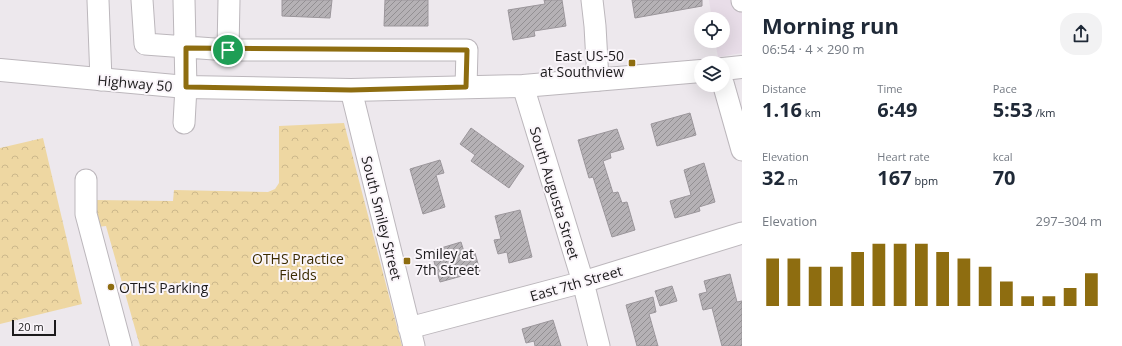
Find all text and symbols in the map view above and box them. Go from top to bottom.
text: Morning run [762,10,899,40]
map controls [694,12,730,92]
button: locate [694,12,730,48]
button: share [1060,13,1102,55]
pin [211,33,245,67]
icon: arrive [217,39,239,61]
text: 06:54 · 4 × 290 m [762,40,865,58]
place label: East US-50 at Southview [540,46,624,81]
button: layers [694,56,730,92]
marker: East US-50 at Southview [627,58,637,68]
street label: Highway 50 [97,70,173,96]
text: Distance [762,81,806,96]
text: Time [877,81,903,96]
text: Pace [993,81,1017,96]
text: 1.16 [762,96,802,123]
text: 6:49 [877,96,917,123]
text: 5:53 [993,96,1033,123]
text: km [802,105,821,120]
text: /km [1033,105,1056,120]
street label: South Augusta Street [526,124,584,262]
text: Elevation [762,149,809,164]
text: Heart rate [877,149,930,164]
text: kcal [993,149,1013,164]
street label: South Smiley Street [357,154,407,282]
text: 32 [762,164,785,191]
text: 167 [877,164,912,191]
text: 70 [993,164,1016,191]
text: m [785,173,798,188]
text: bpm [912,173,938,188]
text: Elevation [762,212,817,230]
text: 297–304 m [1035,212,1102,230]
place label: Smiley at 7th Street [415,244,479,279]
park label: OTHS Practice Fields [252,249,344,284]
marker: Smiley at 7th Street [402,256,412,266]
street label: East 7th Street [528,261,624,305]
place label: OTHS Parking [119,278,209,297]
marker: OTHS Parking [106,282,116,292]
scale bar [12,318,56,337]
text: 20 m [18,319,44,334]

